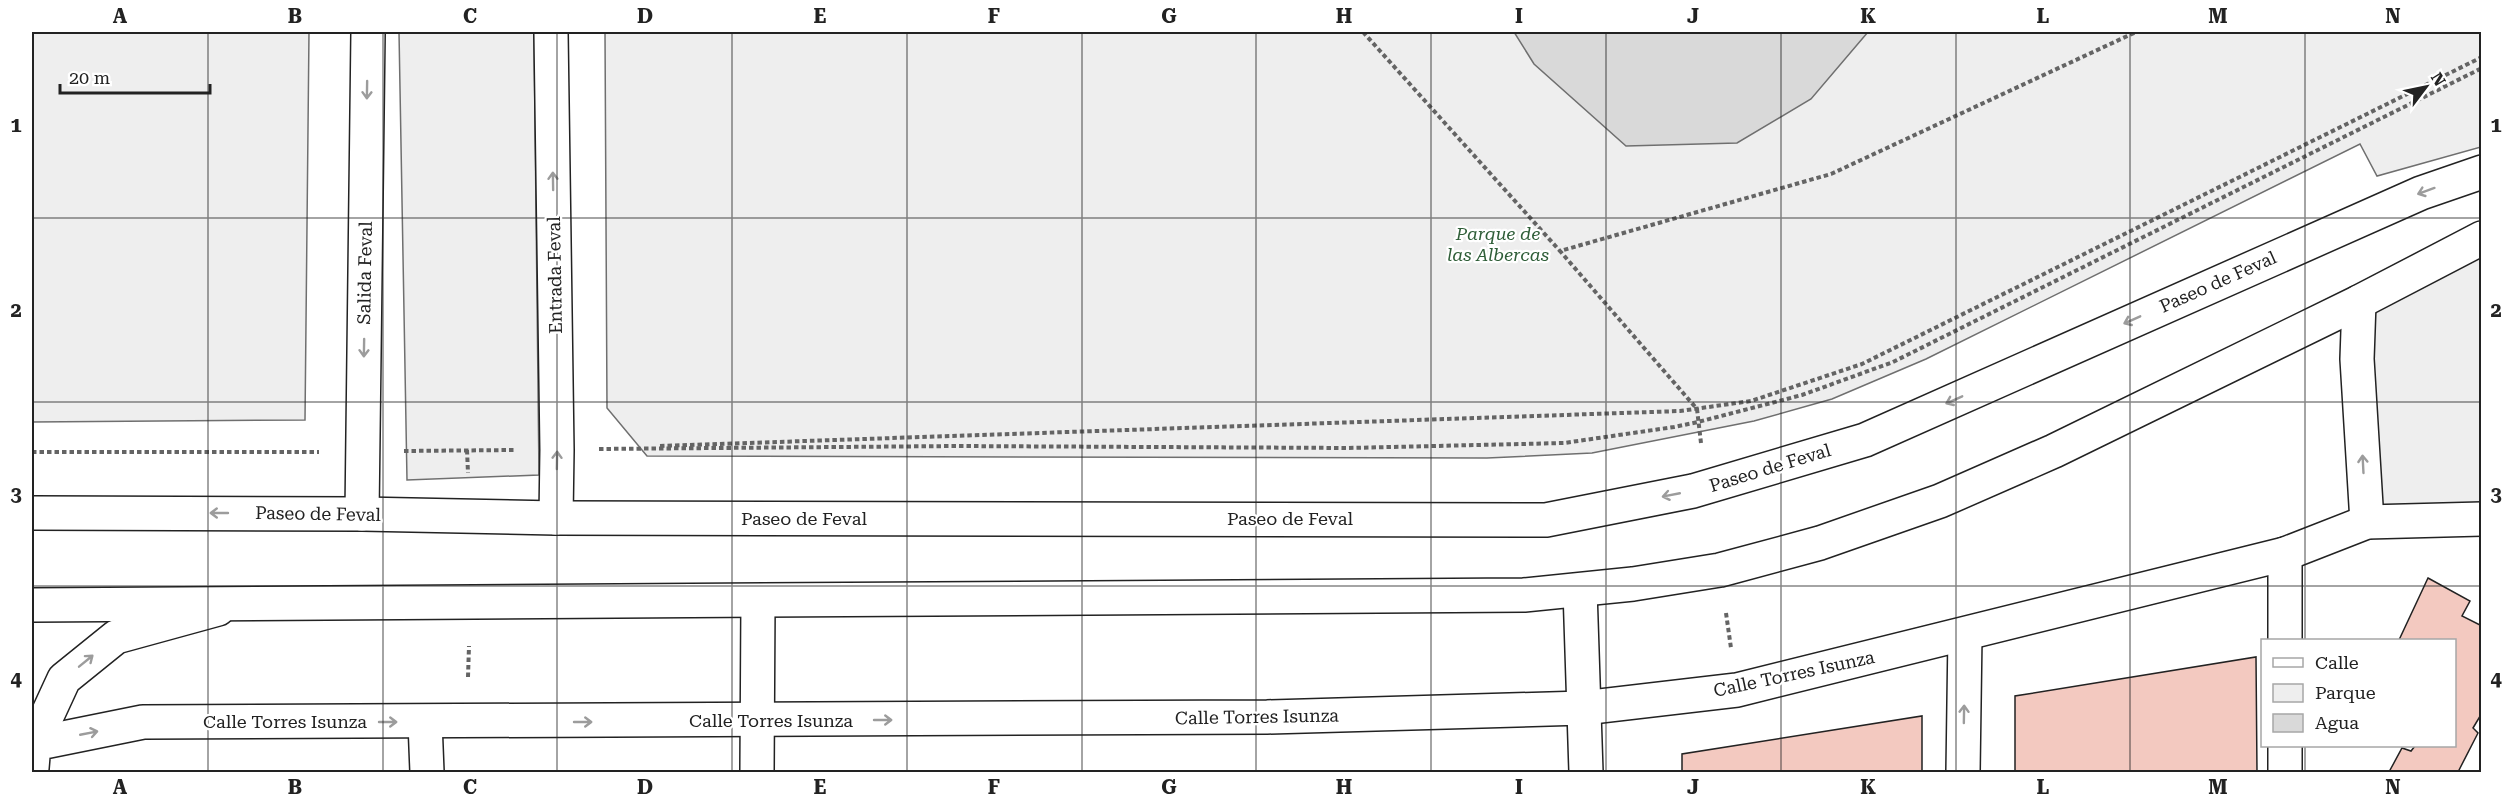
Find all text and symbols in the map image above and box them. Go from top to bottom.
text: A [113,4,128,28]
text: B [288,4,302,28]
text: C [463,4,477,28]
text: D [637,4,653,28]
text: E [814,4,827,28]
text: F [988,4,1000,28]
text: G [1161,4,1177,28]
text: H [1336,4,1352,28]
text: I [1515,4,1523,28]
text: J [1687,4,1699,28]
text: K [1860,4,1876,28]
text: L [2037,4,2050,28]
text: M [2208,4,2228,28]
text: N [2385,4,2401,28]
scale bar [60,57,210,95]
north arrow [2396,57,2456,117]
text: 20 m [69,67,110,88]
text: N [2427,69,2450,90]
one-way arrow [361,79,373,99]
text: 1 [10,113,22,137]
text: 1 [2490,113,2502,137]
one-way arrow [548,171,559,191]
one-way arrow [2417,187,2436,198]
street label: Entrada Feval [543,216,566,334]
street label: Salida Feval [353,221,376,325]
park label: Parque de las Albercas [1447,223,1549,265]
street label: Paseo de Feval [2156,246,2280,317]
text: 2 [10,298,22,322]
text: 2 [2490,298,2502,322]
one-way arrow [2124,315,2142,326]
one-way arrow [358,337,370,357]
one-way arrow [1946,395,1964,406]
street label: Paseo de Feval [1707,439,1834,496]
one-way arrow [551,450,563,470]
one-way arrow [2358,454,2369,474]
text: 3 [10,482,22,506]
text: 3 [2490,482,2502,506]
one-way arrow [1662,490,1681,501]
street label: Paseo de Feval [255,502,382,525]
one-way arrow [210,507,230,519]
street label: Paseo de Feval [741,508,867,529]
street label: Paseo de Feval [1227,508,1353,529]
legend [2261,639,2456,747]
street label: Calle Torres Isunza [1711,646,1877,701]
text: Calle [2315,652,2359,673]
one-way arrow [78,654,93,668]
text: 4 [10,667,22,691]
text: 4 [2490,667,2502,691]
text: Parque [2315,682,2376,703]
street label: Calle Torres Isunza [1175,705,1339,728]
one-way arrow [1958,705,1970,725]
street label: Calle Torres Isunza [689,710,853,731]
street label: Calle Torres Isunza [203,711,367,732]
text: Agua [2315,712,2359,733]
one-way arrow [873,714,893,726]
one-way arrow [378,716,398,728]
one-way arrow [573,716,593,728]
one-way arrow [79,727,99,738]
text: A [113,775,128,799]
text: B [288,775,302,799]
text: C [463,775,477,799]
text: D [637,775,653,799]
text: E [814,775,827,799]
text: F [988,775,1000,799]
text: G [1161,775,1177,799]
text: H [1336,775,1352,799]
text: I [1515,775,1523,799]
text: J [1687,775,1699,799]
text: K [1860,775,1876,799]
text: L [2037,775,2050,799]
text: M [2208,775,2228,799]
text: N [2385,775,2401,799]

